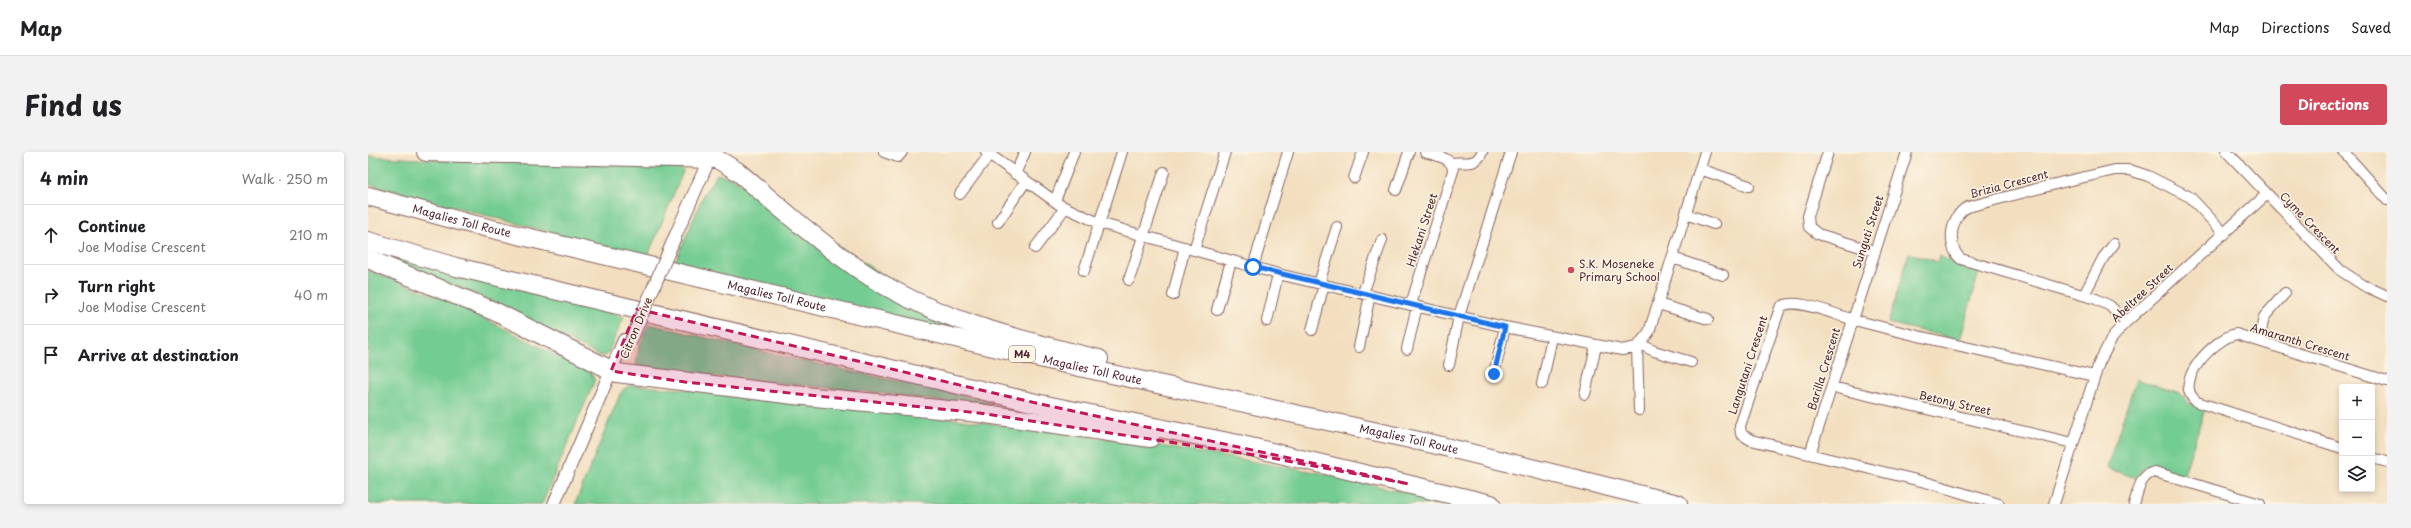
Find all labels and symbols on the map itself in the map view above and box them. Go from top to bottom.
street label: Brizia Crescent [1968,165,2050,202]
street label: Cyme Crescent [2276,188,2345,258]
street label: Hlekani Street [1402,190,1442,269]
street label: Sunguti Street [1848,192,1888,271]
street label: Magalies Toll Route [411,200,513,241]
place label: S.K. Moseneke Primary School [1579,255,1660,285]
route start [1244,258,1262,276]
street label: Abeltree Street [2107,259,2176,326]
marker: S.K. Moseneke Primary School [1566,265,1576,275]
street label: Magalies Toll Route [726,276,828,315]
street label: Citron Drive [615,294,656,361]
street label: Langutani Crescent [1723,313,1772,417]
street label: Amaranth Crescent [2248,318,2353,365]
street label: Barilla Crescent [1803,325,1844,412]
road number: M4 [1009,346,1035,362]
street label: Magalies Toll Route [1041,350,1144,388]
route end [1485,365,1503,383]
street label: Betony Street [1917,386,1993,419]
street label: Magalies Toll Route [1358,419,1460,458]

